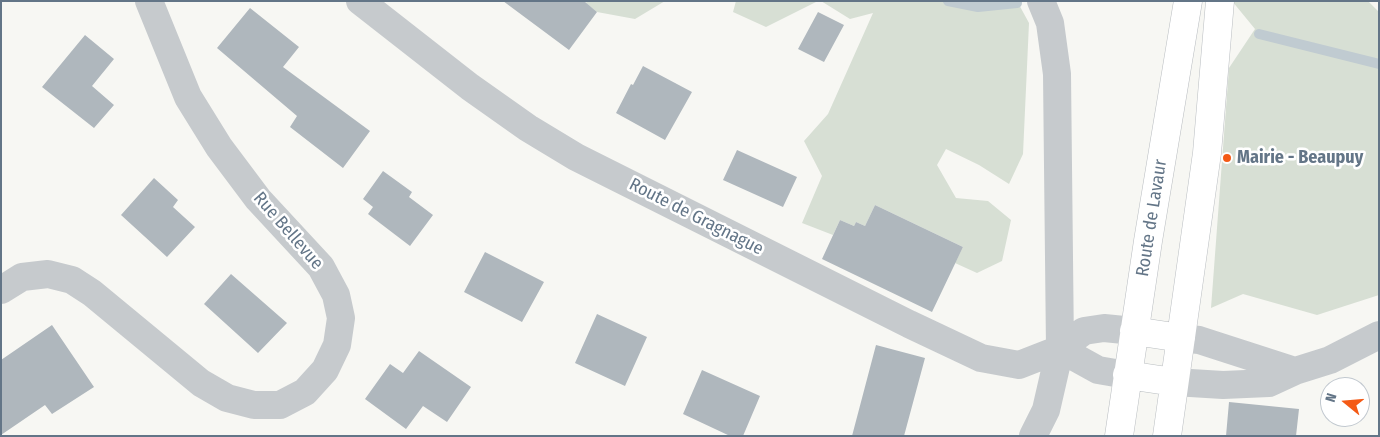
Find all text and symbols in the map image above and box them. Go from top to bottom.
place label: Mairie - Beaupuy [1237,147,1363,169]
marker: Mairie - Beaupuy [1221,152,1233,164]
street label: Route de Lavaur [1132,158,1172,278]
street label: Route de Gragnague [625,174,767,260]
street label: Rue Bellevue [248,188,328,274]
north arrow [1320,377,1370,427]
text: N [1322,391,1340,404]

